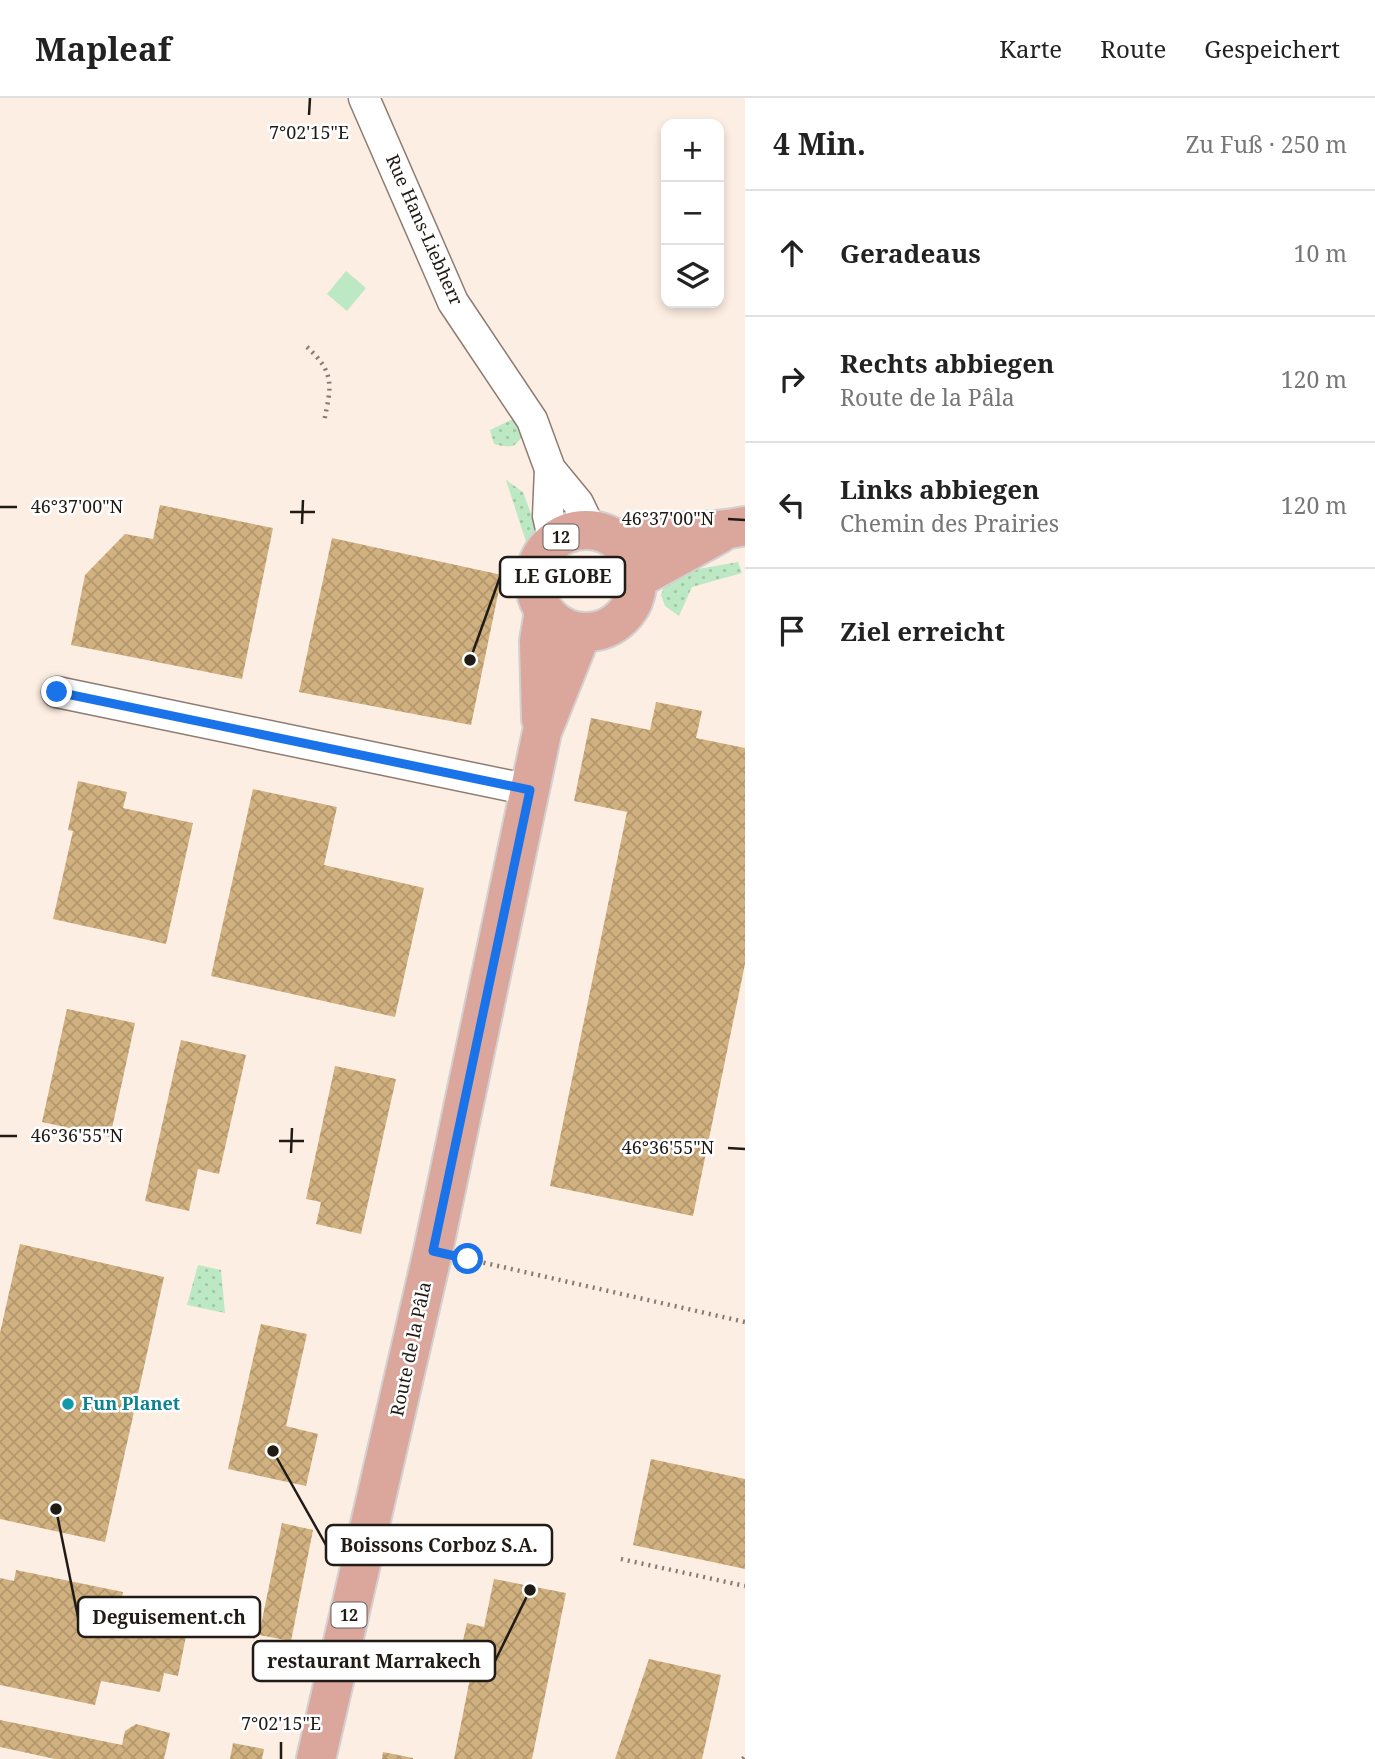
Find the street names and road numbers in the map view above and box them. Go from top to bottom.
street label: Rue Hans-Liebherr [381,150,469,309]
road number: 12 [544,524,578,550]
street label: Route de la Pâla [384,1279,436,1418]
road number: 12 [332,1602,366,1628]

